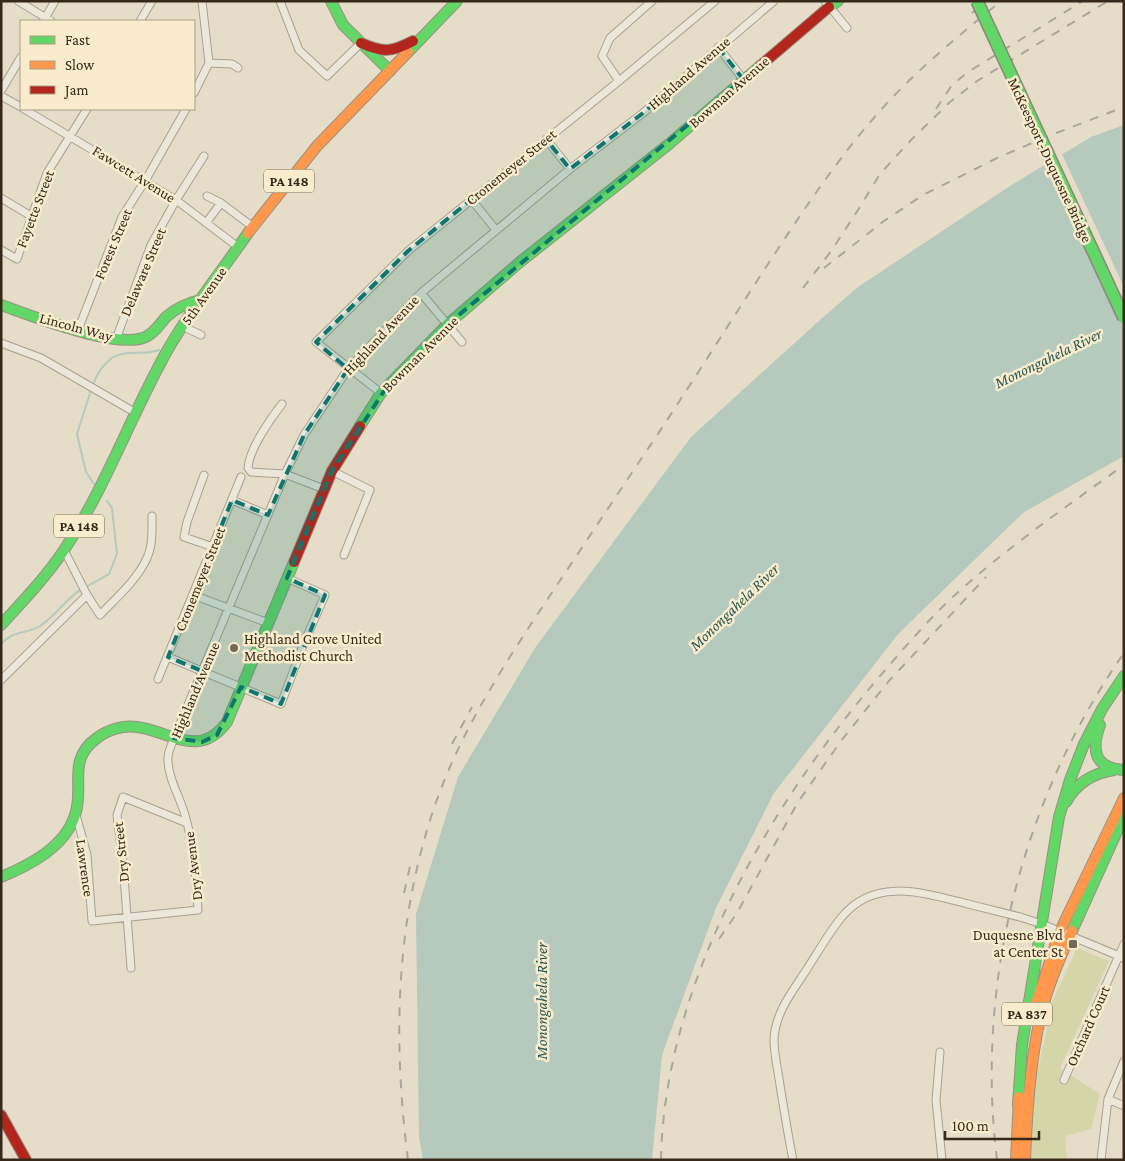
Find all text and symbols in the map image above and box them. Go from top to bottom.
legend [20,20,195,110]
text: Fast [65,32,91,48]
street label: Highland Avenue [645,33,734,114]
street label: Bowman Avenue [686,53,773,131]
text: Slow [65,57,95,73]
street label: McKeesport-Duquesne Bridge [1004,75,1095,246]
text: Jam [63,82,88,99]
street label: Cronemeyer Street [463,125,561,209]
street label: Fawcett Avenue [90,142,179,206]
street label: Fayette Street [13,167,58,250]
road number: PA 148 [264,170,314,192]
street label: Forest Street [91,205,135,282]
street label: Delaware Street [117,224,169,319]
street label: 5th Avenue [178,264,230,328]
street label: Highland Avenue [340,292,423,379]
street label: Lincoln Way [38,310,114,345]
street label: Bowman Avenue [379,312,462,395]
water label: Monongahela River [991,324,1105,393]
road number: PA 148 [54,514,104,538]
street label: Cronemeyer Street [172,523,230,634]
water label: Monongahela River [685,560,783,655]
place label: Highland Grove United Methodist Church [244,631,382,664]
street label: Highland Avenue [168,639,224,741]
marker: Highland Grove United Methodist Church [228,642,240,654]
street label: Dry Street [110,820,133,883]
street label: Dry Avenue [181,830,206,901]
street label: Lawrence [73,838,97,898]
place label: Duquesne Blvd at Center St [973,927,1064,960]
marker: Duquesne Blvd at Center St [1067,938,1079,950]
water label: Monongahela River [533,942,551,1061]
street label: Orchard Court [1063,982,1113,1069]
road number: PA 837 [1002,1002,1052,1026]
scale bar [945,1108,1039,1140]
text: 100 m [952,1118,989,1134]

